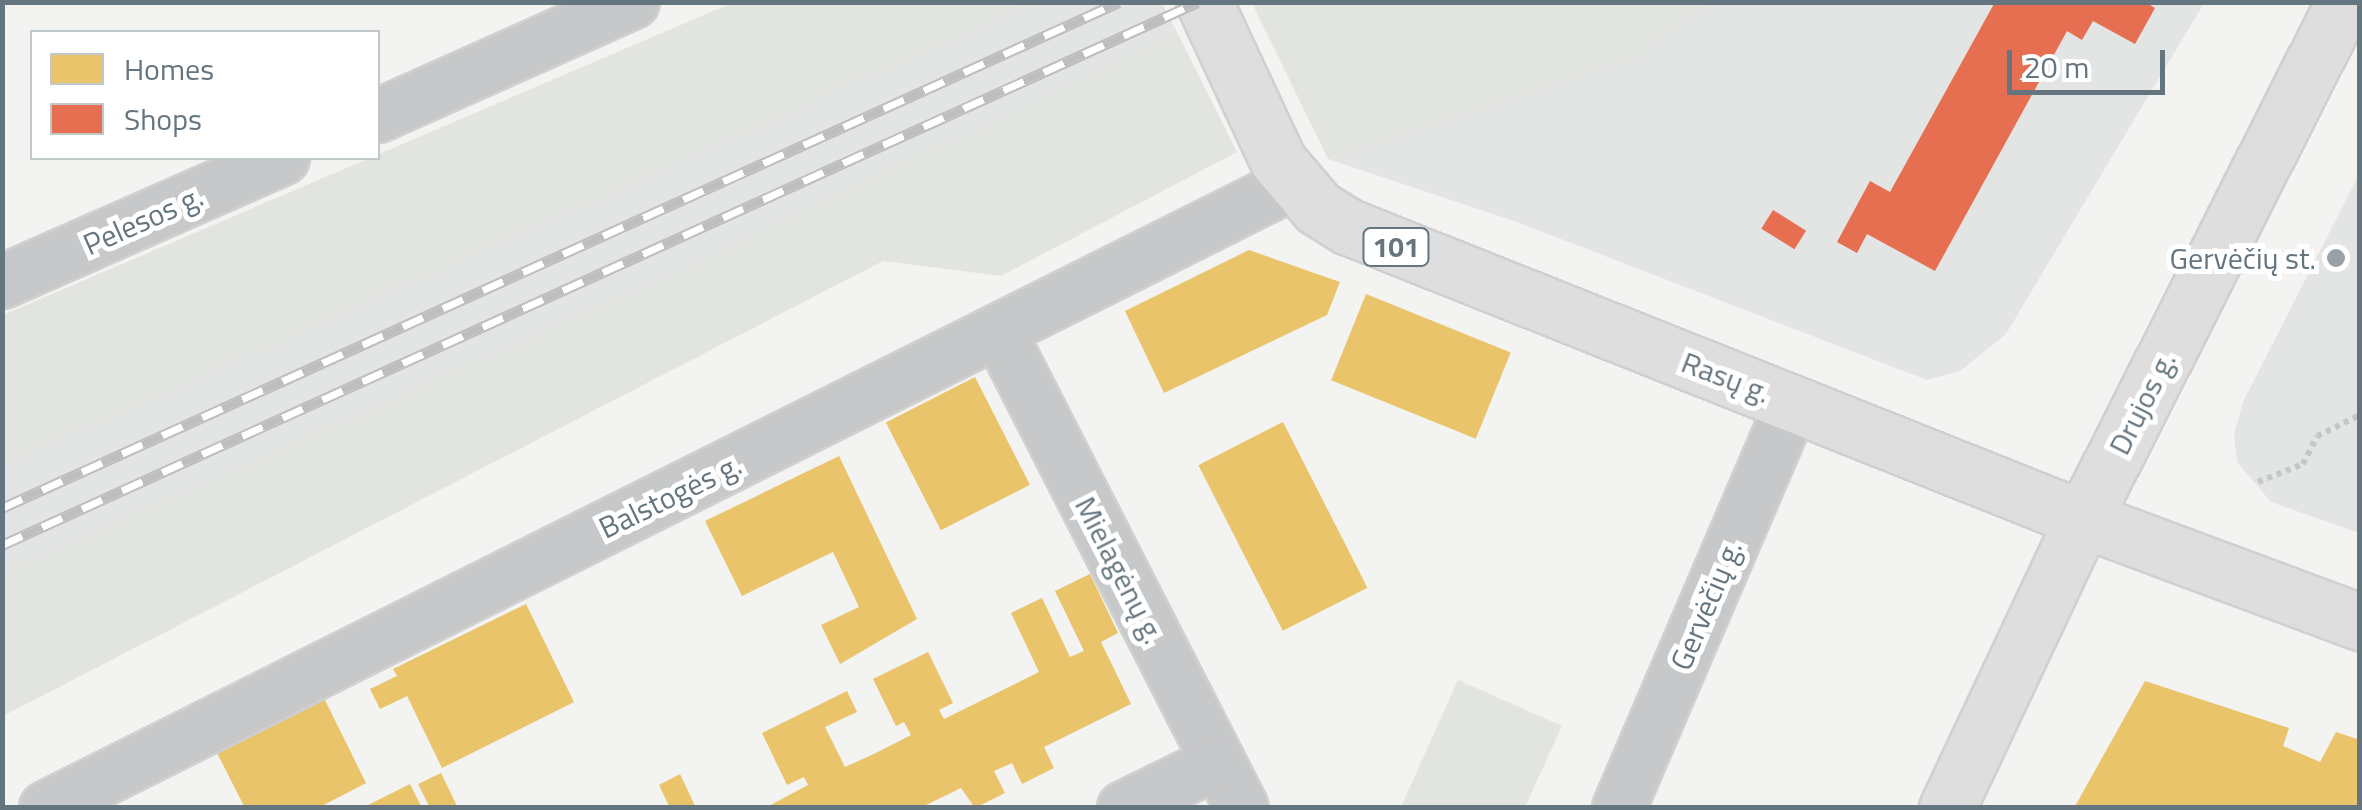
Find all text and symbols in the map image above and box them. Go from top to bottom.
legend [30,30,380,160]
scale bar [2012,30,2170,92]
text: 20 m [2024,44,2089,90]
text: Homes [124,46,214,92]
text: Shops [124,96,202,142]
street label: Pelesos g. [78,178,208,262]
road number: 101 [1361,224,1431,270]
place label: Gervėčių st. [2170,240,2316,276]
marker: Gervėčių st. [2325,247,2347,269]
street label: Rasų g. [1677,344,1775,410]
street label: Drujos g. [2101,346,2183,460]
street label: Balstogės g. [593,446,747,546]
street label: Mielagėnų g. [1068,491,1172,649]
street label: Gervėčių g. [1663,535,1749,675]

